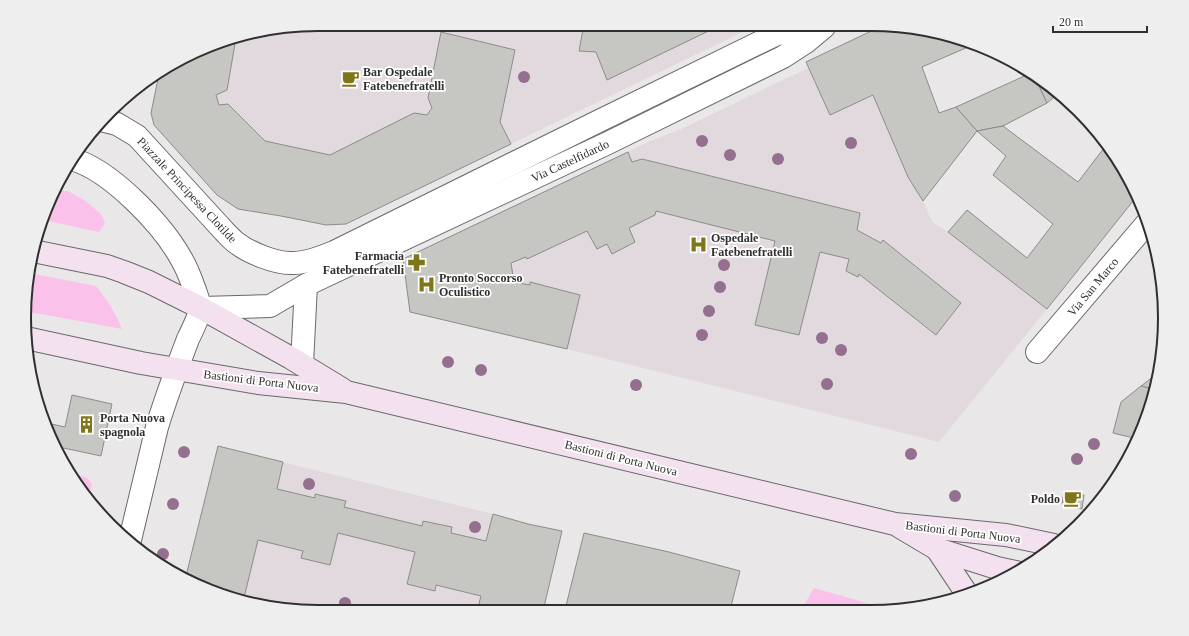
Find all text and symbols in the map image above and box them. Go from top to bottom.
scale bar [1053,8,1147,34]
text: 20 m [1059,15,1084,29]
place label: Bar Ospedale Fatebenefratelli [363,65,445,93]
cafe icon: Bar Ospedale Fatebenefratelli [340,69,360,89]
street label: Piazzale Principessa Clotilde [134,134,240,246]
street label: Via Castelfidardo [529,137,611,185]
place label: Ospedale Fatebenefratelli [711,231,793,259]
hospital icon: Ospedale Fatebenefratelli [688,235,708,255]
place label: Farmacia Fatebenefratelli [323,249,405,277]
pharmacy icon: Farmacia Fatebenefratelli [407,253,427,273]
street label: Via San Marco [1065,255,1121,319]
place label: Pronto Soccorso Oculistico [439,271,522,299]
hospital icon: Pronto Soccorso Oculistico [416,275,436,295]
street label: Bastioni di Porta Nuova [203,367,320,395]
place label: Porta Nuova spagnola [100,411,165,439]
building icon: Porta Nuova spagnola [77,415,97,435]
street label: Bastioni di Porta Nuova [563,437,679,479]
cafe icon: Poldo [1063,489,1083,509]
place label: Poldo [1031,492,1060,506]
street label: Bastioni di Porta Nuova [905,518,1022,546]

